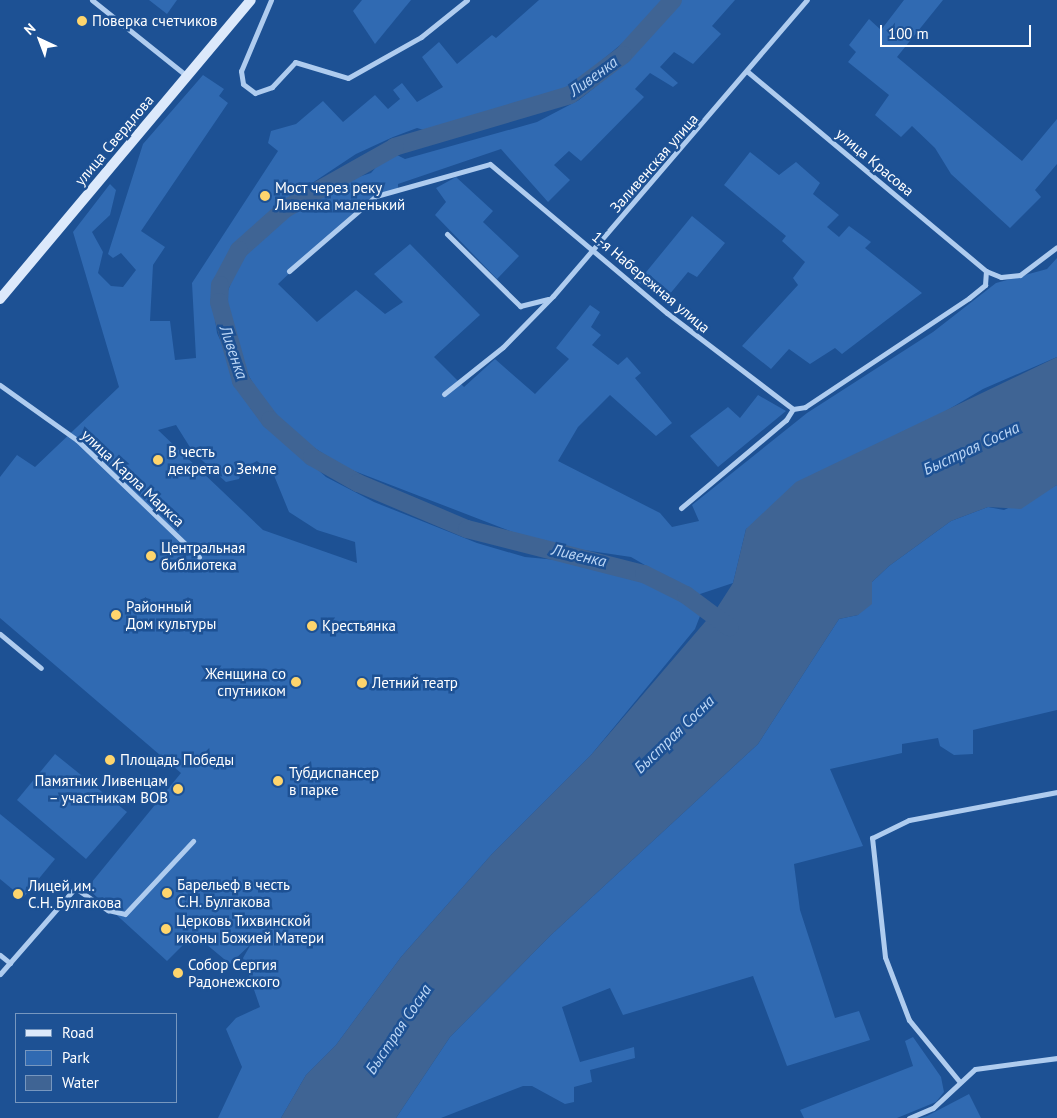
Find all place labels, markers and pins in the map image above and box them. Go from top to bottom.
place label: Поверка счетчиков [92,12,218,30]
marker: Поверка счетчиков [76,15,88,27]
place label: Мост через реку Ливенка маленький [275,178,405,213]
marker: Мост через реку Ливенка маленький [259,190,271,202]
place label: В честь декрета о Земле [168,442,277,477]
marker: В честь декрета о Земле [152,454,164,466]
place label: Центральная библиотека [161,538,245,573]
marker: Центральная библиотека [145,550,157,562]
place label: Районный Дом культуры [126,597,216,632]
marker: Районный Дом культуры [110,609,122,621]
place label: Крестьянка [322,617,396,635]
marker: Крестьянка [306,620,318,632]
place label: Женщина со спутником [205,664,286,699]
place label: Летний театр [372,674,458,692]
marker: Женщина со спутником [290,676,302,688]
marker: Летний театр [356,677,368,689]
place label: Площадь Победы [120,751,235,769]
marker: Площадь Победы [104,754,116,766]
place label: Тубдиспансер в парке [289,763,379,798]
place label: Памятник Ливенцам – участникам ВОВ [34,771,168,806]
marker: Тубдиспансер в парке [271,774,285,788]
marker: Памятник Ливенцам – участникам ВОВ [172,783,184,795]
place label: Барельеф в честь С.Н. Булгакова [177,875,290,910]
place label: Лицей им. С.Н. Булгакова [28,876,123,911]
marker: Барельеф в честь С.Н. Булгакова [161,887,173,899]
marker: Лицей им. С.Н. Булгакова [12,888,24,900]
place label: Церковь Тихвинской иконы Божией Матери [176,911,324,946]
marker: Церковь Тихвинской иконы Божией Матери [160,923,172,935]
place label: Собор Сергия Радонежского [188,955,280,990]
marker: Собор Сергия Радонежского [172,967,184,979]

